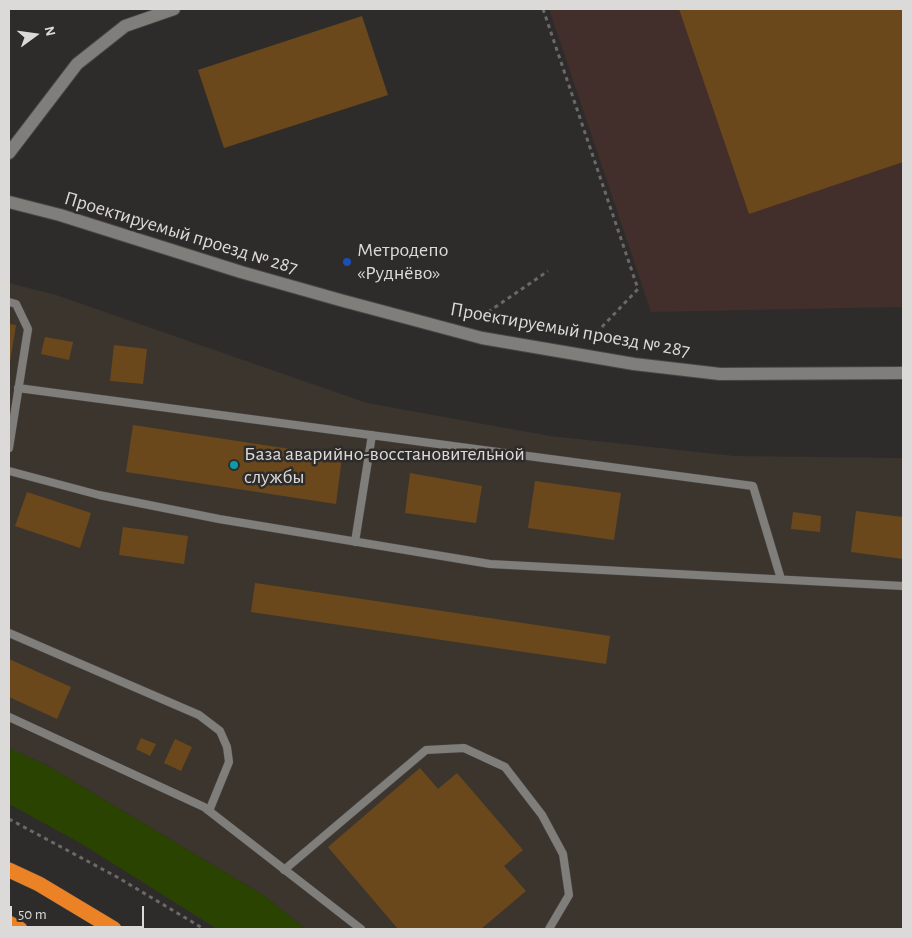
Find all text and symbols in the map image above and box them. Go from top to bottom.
north arrow [10,10,60,60]
text: N [42,25,58,38]
street label: Проектируемый проезд № 287 [61,186,301,280]
place label: Метродепо «Руднёво» [357,238,448,285]
marker: Метродепо «Руднёво» [341,256,353,268]
street label: Проектируемый проезд № 287 [448,297,692,363]
place label: База аварийно-восстановительной службы [244,442,525,489]
marker: База аварийно-восстановительной службы [228,459,240,471]
scale bar [12,896,146,928]
text: 50 m [18,907,47,922]

